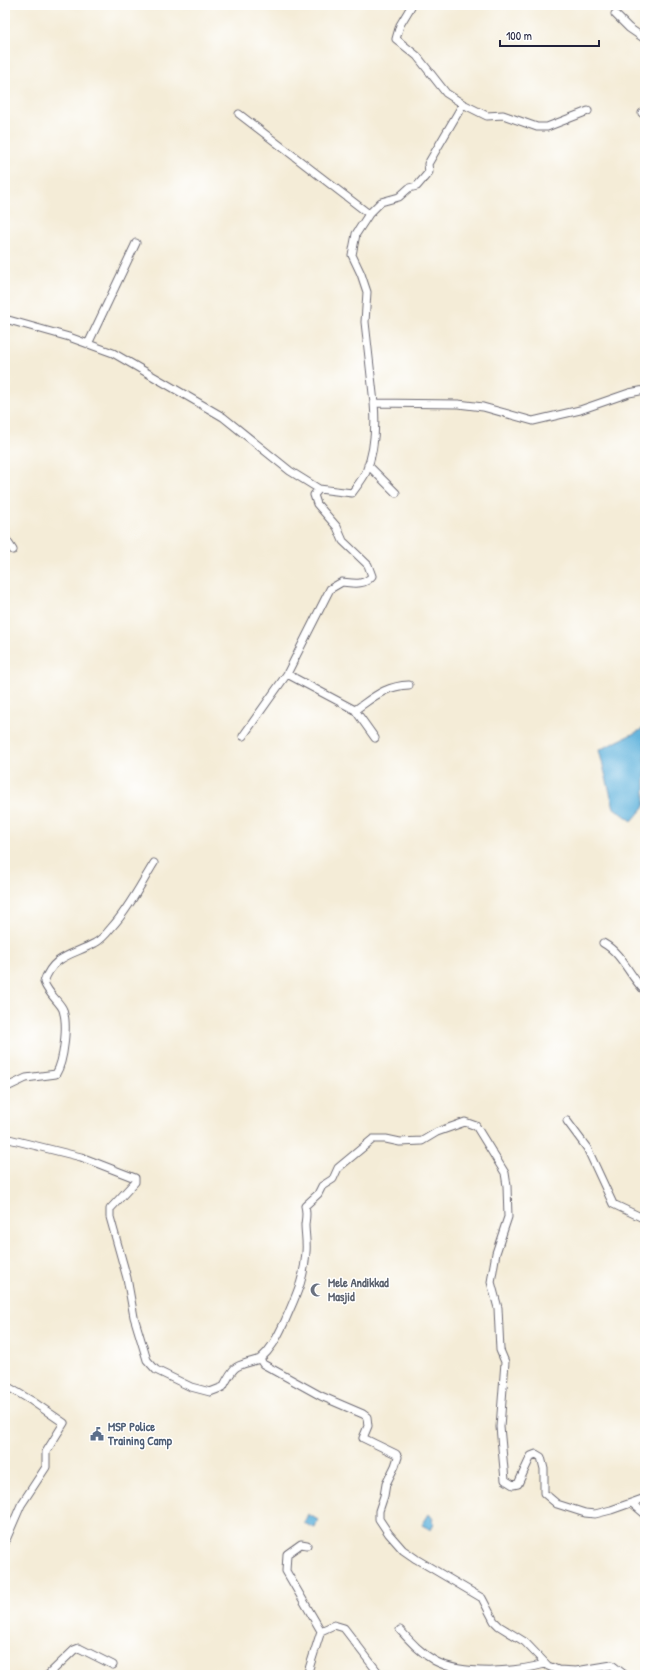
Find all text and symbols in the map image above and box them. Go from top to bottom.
scale bar [500,22,599,48]
text: 100 m [506,27,532,44]
place label: Mele Andikkad Masjid [328,1274,389,1305]
mosque icon: Mele Andikkad Masjid [309,1282,325,1298]
place label: MSP Police Training Camp [107,1418,173,1450]
public building icon: MSP Police Training Camp [89,1426,105,1442]

